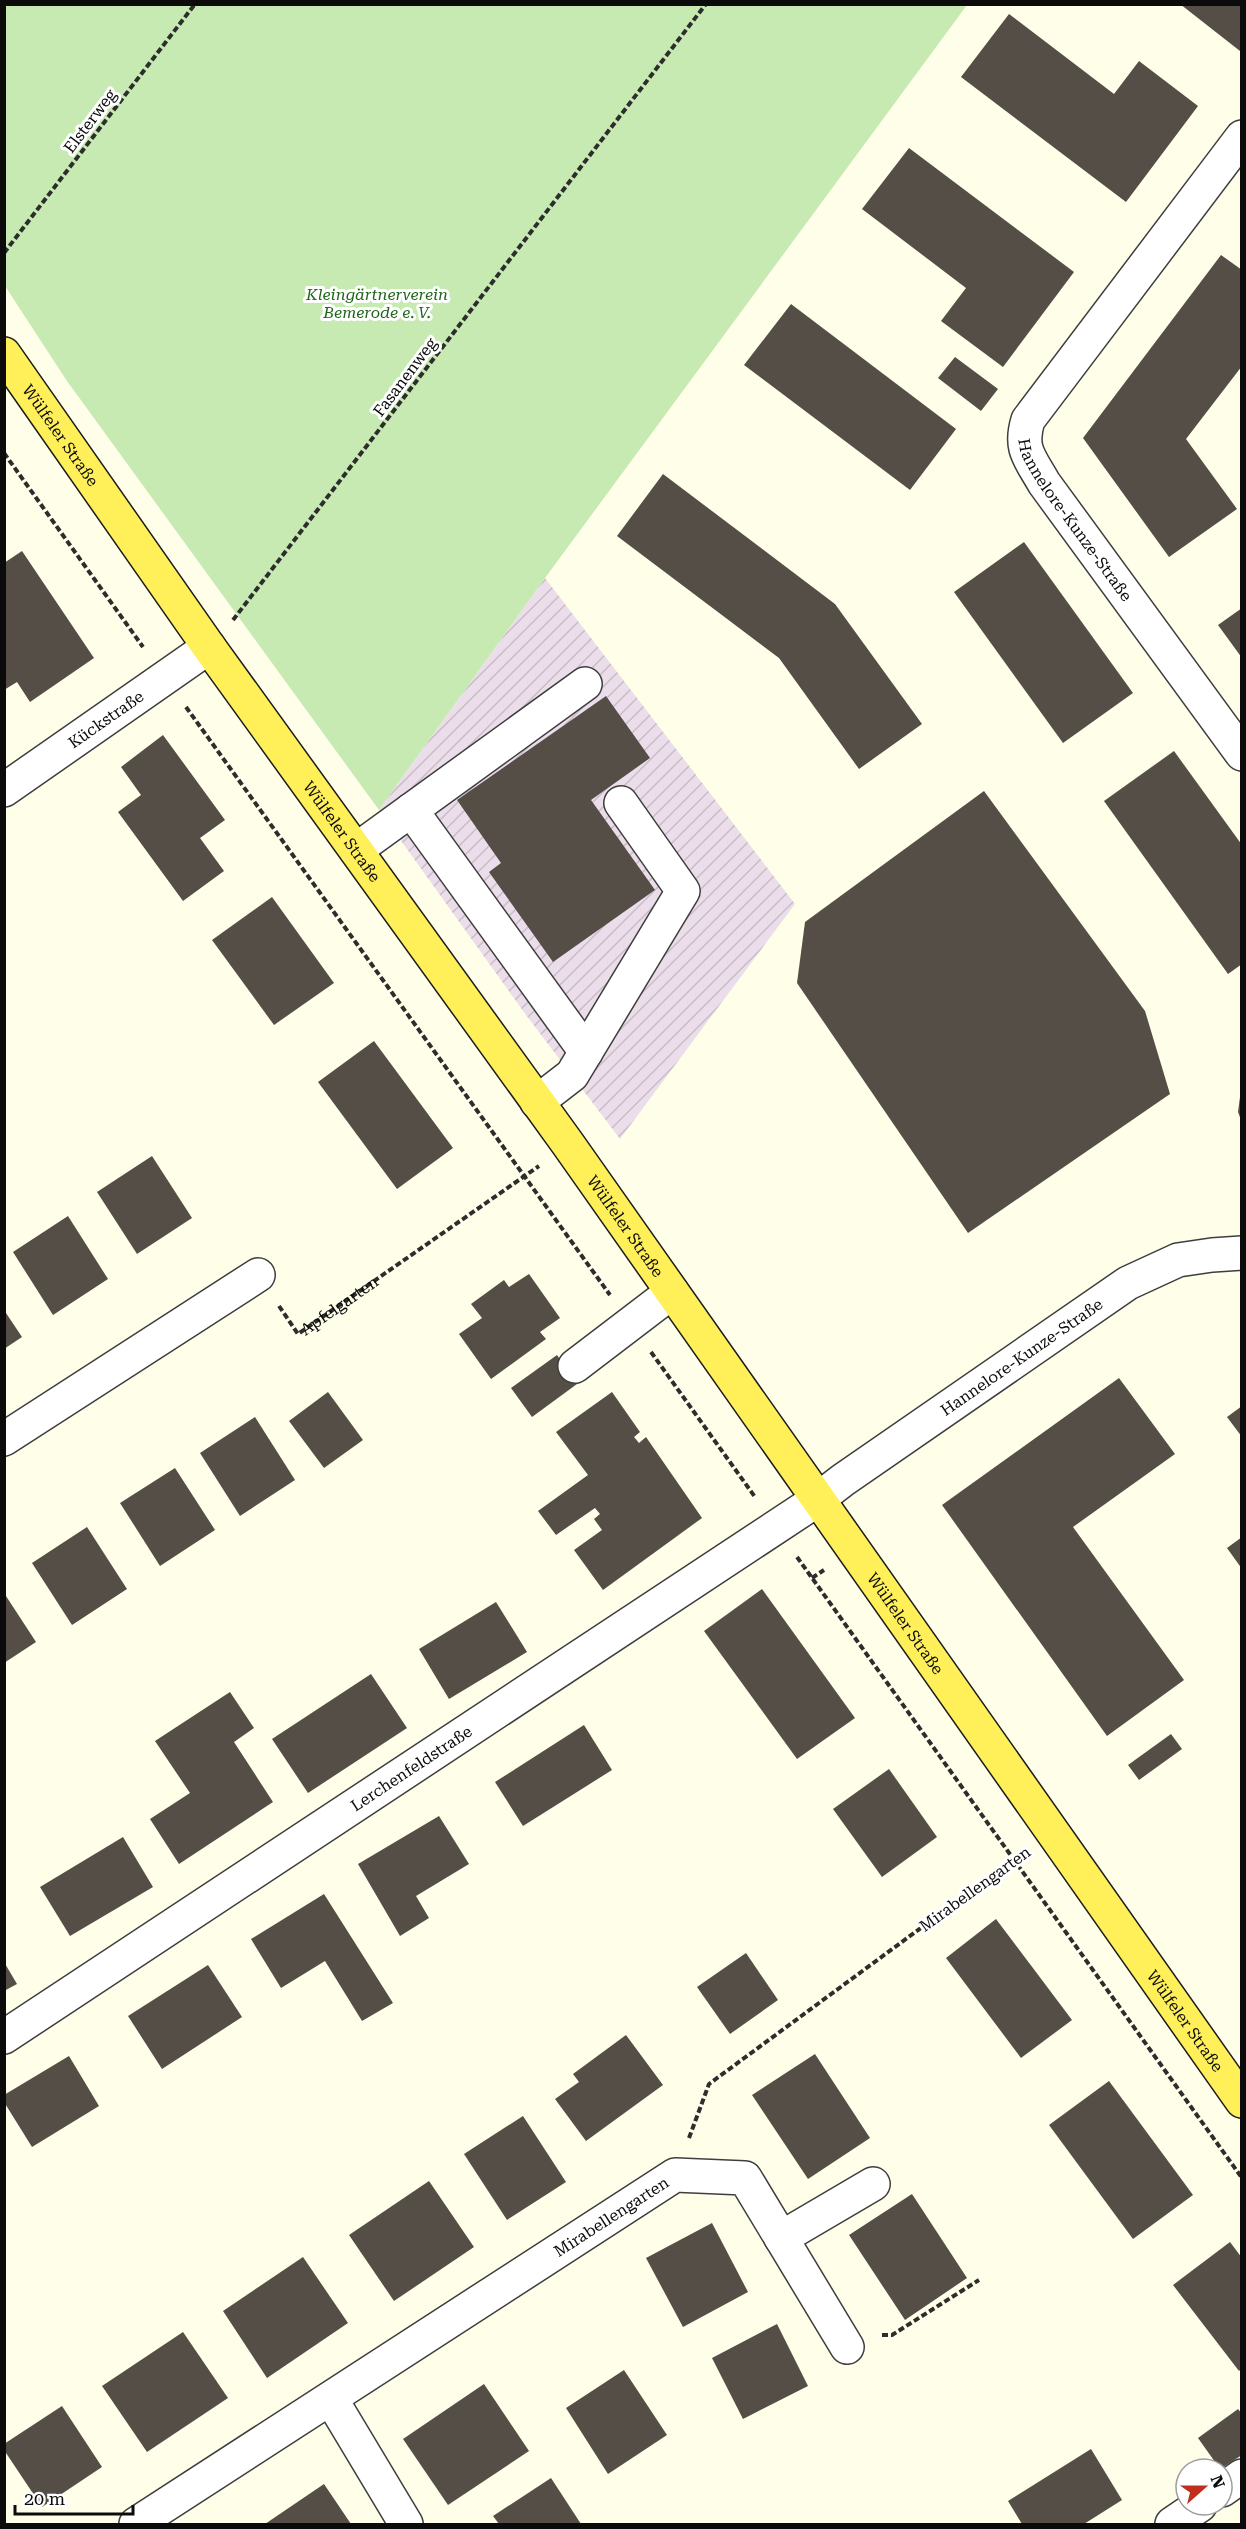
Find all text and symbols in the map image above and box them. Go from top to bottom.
street label: Elsterweg [60,85,121,157]
park label: Kleingärtnerverein Bemerode e. V. [305,285,448,322]
street label: Fasanenweg [369,333,441,420]
street label: Wülfeler Straße [19,381,103,490]
street label: Hannelore-Kunze-Straße [1015,437,1137,605]
street label: Kückstraße [64,686,147,752]
street label: Wülfeler Straße [299,777,385,886]
street label: Wülfeler Straße [583,1172,668,1281]
street label: Apfelgarten [297,1272,382,1339]
street label: Hannelore-Kunze-Straße [937,1294,1106,1419]
street label: Wülfeler Straße [863,1569,948,1678]
street label: Lerchenfeldstraße [347,1721,475,1815]
street label: Mirabellengarten [916,1842,1034,1936]
street label: Wülfeler Straße [1143,1966,1228,2075]
street label: Mirabellengarten [550,2172,672,2260]
north arrow [1174,2457,1234,2517]
text: N [1206,2473,1229,2491]
scale bar [15,2478,134,2516]
text: 20 m [24,2488,65,2509]

